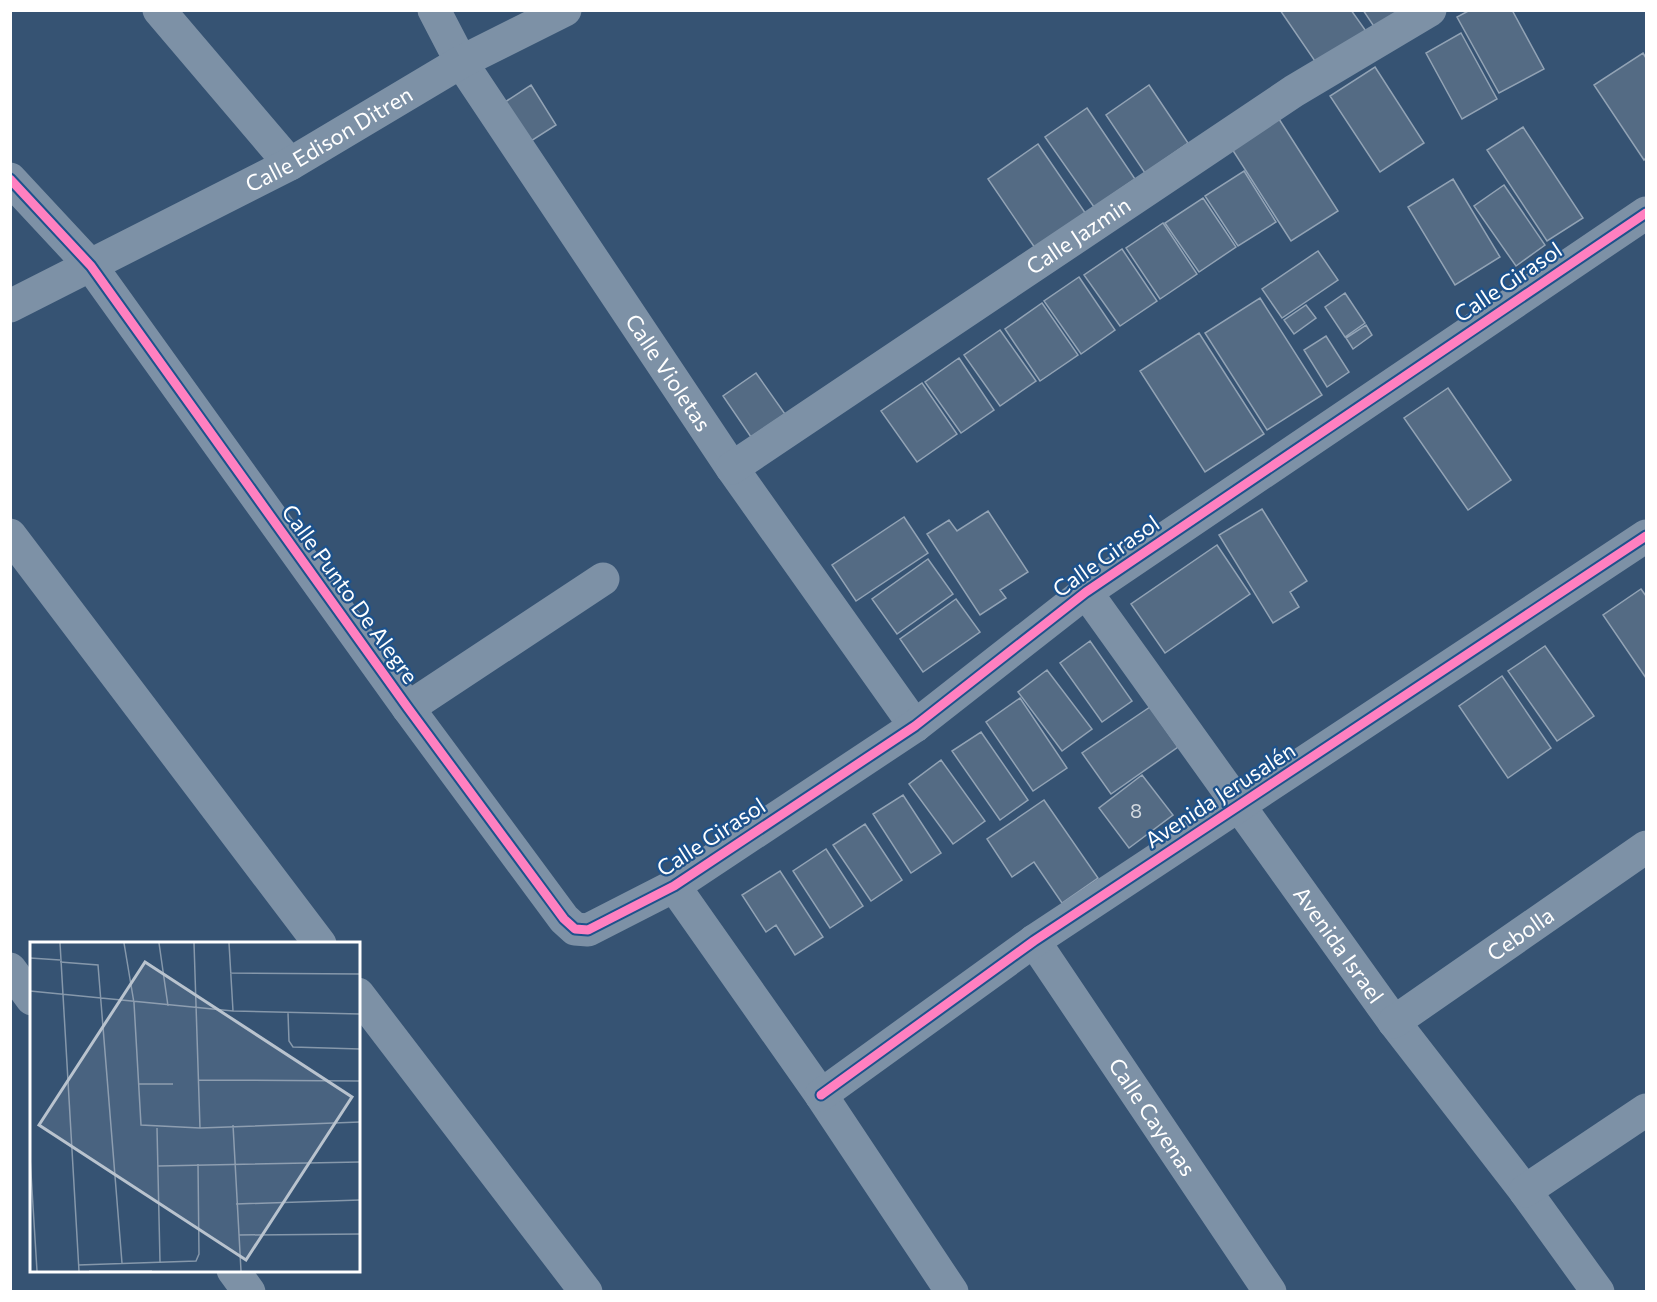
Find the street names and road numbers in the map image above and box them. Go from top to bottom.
street label: Calle Edison Ditren [241,80,417,197]
street label: Calle Jazmin [1021,191,1135,280]
street label: Calle Girasol [1449,236,1567,327]
street label: Calle Violetas [620,309,717,436]
street label: Calle Punto De Alegre [276,499,424,689]
street label: Calle Girasol [1047,509,1164,602]
street label: Avenida Jerusalén [1139,736,1300,853]
street label: Calle Girasol [651,791,770,882]
street label: Avenida Israel [1288,881,1390,1008]
street label: Cebolla [1481,901,1559,966]
street label: Calle Cayenas [1103,1052,1202,1181]

